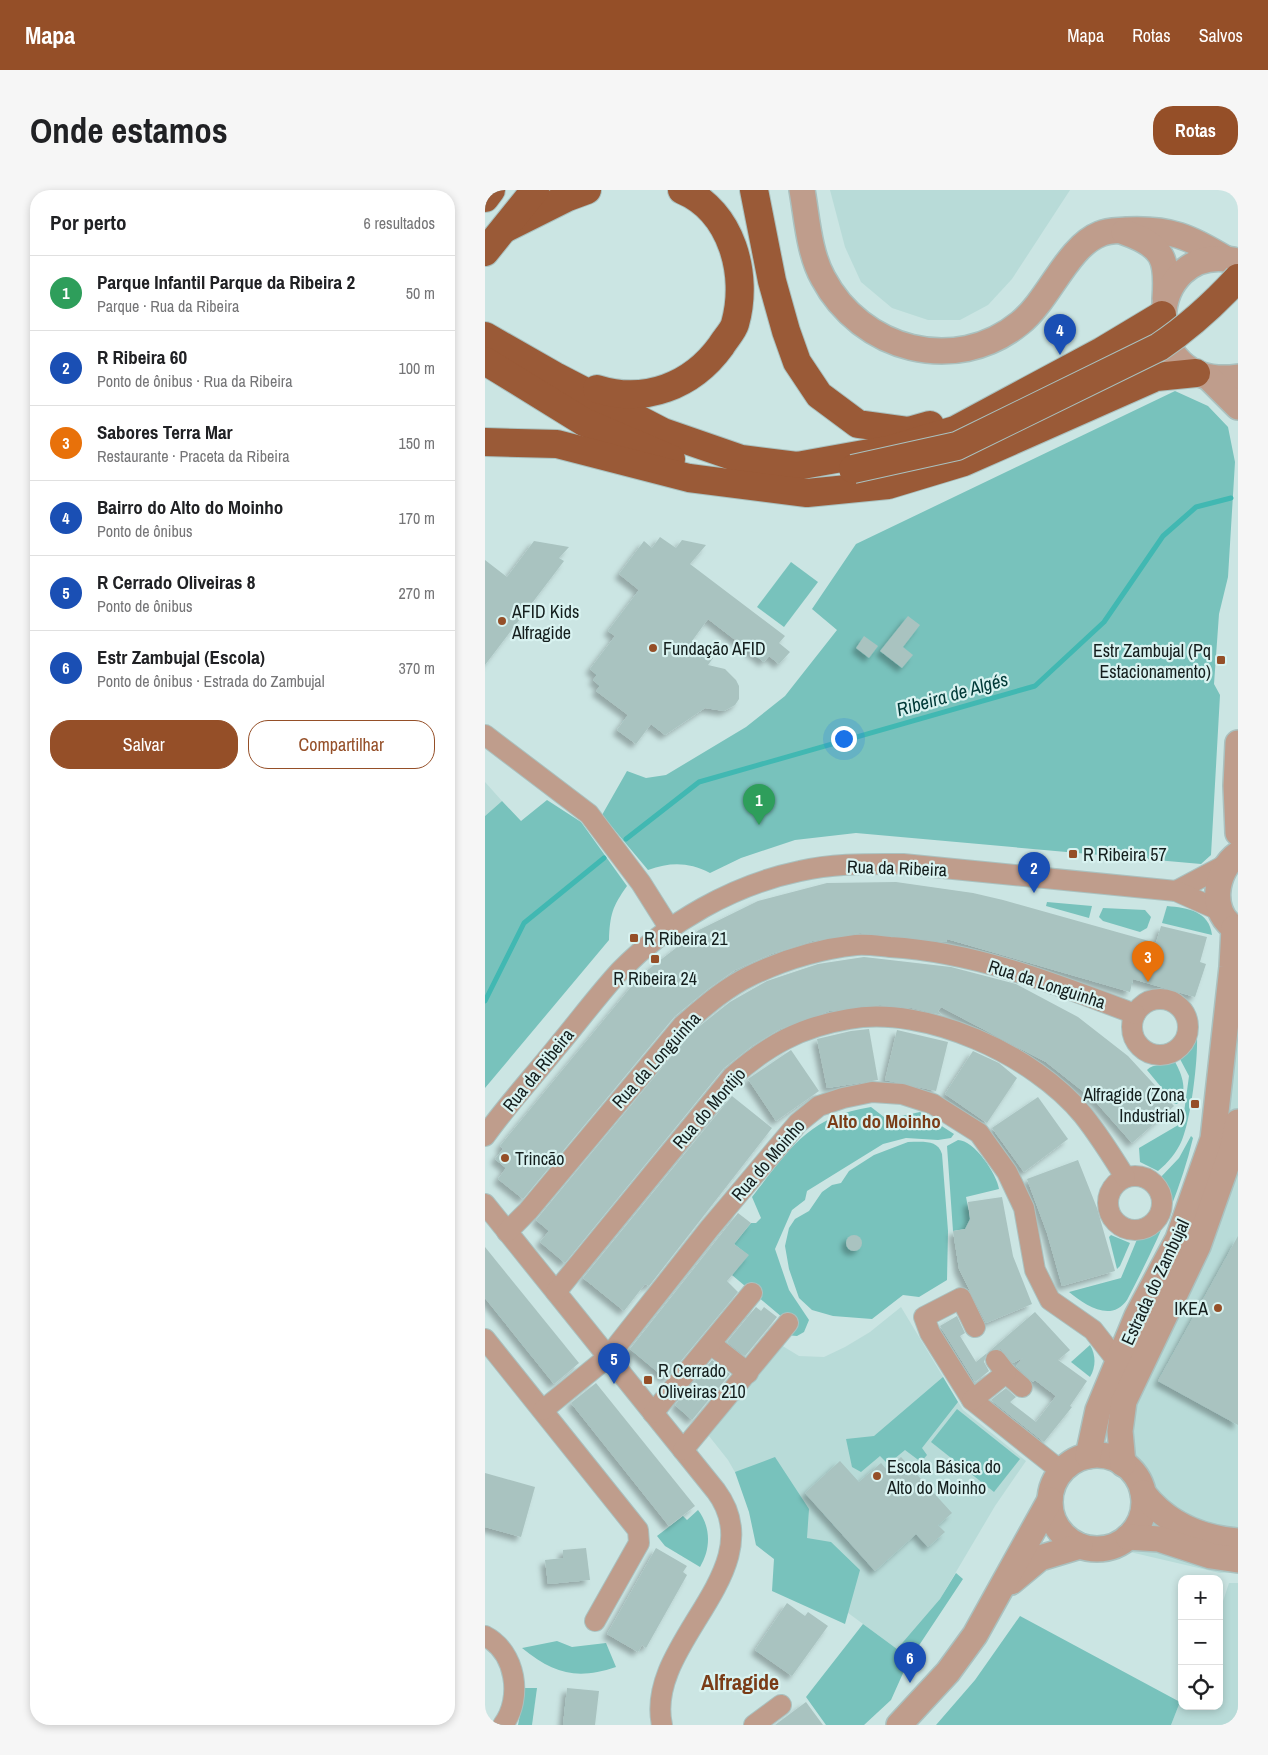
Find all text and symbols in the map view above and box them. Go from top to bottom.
text: Mapa [25,19,75,51]
text: Mapa [1067,23,1104,48]
text: Rotas [1132,23,1171,48]
text: Salvos [1199,23,1243,48]
button: Rotas [1153,106,1238,155]
text: Onde estamos [30,107,228,154]
text: Por perto [50,208,127,237]
text: 6 resultados [364,212,435,234]
text: Parque Infantil Parque da Ribeira 2 [97,269,355,295]
text: 1 [62,282,70,304]
text: 50 m [406,282,435,304]
text: Parque · Rua da Ribeira [97,295,239,317]
pin: 4 [1044,314,1076,355]
text: R Ribeira 60 [97,344,187,370]
text: 2 [62,357,70,379]
text: 100 m [399,357,435,379]
text: Ponto de ônibus · Rua da Ribeira [97,370,293,392]
text: Sabores Terra Mar [97,419,233,445]
text: 3 [62,432,70,454]
text: 150 m [399,432,435,454]
text: Restaurante · Praceta da Ribeira [97,445,290,467]
text: Bairro do Alto do Moinho [97,494,283,520]
text: 4 [62,507,70,529]
text: 170 m [399,507,435,529]
text: Ponto de ônibus [97,520,193,542]
text: R Cerrado Oliveiras 8 [97,569,255,595]
text: 5 [62,582,70,604]
text: 270 m [399,582,435,604]
text: Ponto de ônibus [97,595,193,617]
place label: AFID Kids Alfragide [511,599,579,645]
marker: AFID Kids Alfragide [496,615,508,627]
place label: Fundação AFID [663,636,766,661]
place label: Estr Zambujal (Pq Estacionamento) [1093,638,1211,684]
marker: Fundação AFID [647,642,659,654]
text: Estr Zambujal (Escola) [97,644,265,670]
marker: Estr Zambujal (Pq Estacionamento) [1215,654,1227,666]
text: 6 [62,657,70,679]
text: 370 m [399,657,435,679]
water label: Ribeira de Algés [893,666,1011,722]
text: Ponto de ônibus · Estrada do Zambujal [97,670,325,692]
button: Salvar [50,720,238,769]
button: Compartilhar [248,720,435,769]
your location [831,726,857,752]
pin: 1 [743,784,775,825]
place label: R Ribeira 57 [1083,842,1167,867]
marker: R Ribeira 57 [1067,848,1079,860]
pin: 2 [1018,852,1050,893]
street label: Rua da Ribeira [847,854,947,882]
place label: R Ribeira 21 [644,926,728,951]
marker: R Ribeira 21 [628,932,640,944]
pin: 3 [1132,941,1164,982]
marker: R Ribeira 24 [649,953,661,965]
street label: Rua da Longuinha [985,953,1109,1015]
place label: R Ribeira 24 [613,966,697,991]
street label: Rua da Longuinha [606,1007,706,1113]
street label: Rua da Ribeira [497,1023,579,1117]
street label: Rua do Montijo [667,1062,751,1154]
place label: Alfragide (Zona Industrial) [1082,1082,1185,1128]
marker: Alfragide (Zona Industrial) [1189,1098,1201,1110]
district label: Alto do Moinho [827,1108,941,1134]
street label: Rua do Moinho [725,1114,811,1206]
place label: Trincão [515,1146,565,1171]
marker: Trincão [499,1152,511,1164]
street label: Estrada do Zambujal [1115,1215,1195,1349]
place label: IKEA [1174,1296,1208,1321]
marker: IKEA [1212,1302,1224,1314]
pin: 5 [598,1343,630,1384]
place label: R Cerrado Oliveiras 210 [658,1358,746,1404]
marker: R Cerrado Oliveiras 210 [642,1374,654,1386]
place label: Escola Básica do Alto do Moinho [886,1454,1001,1500]
marker: Escola Básica do Alto do Moinho [871,1470,883,1482]
map controls [1178,1575,1223,1710]
button: + [1178,1575,1223,1620]
button: − [1178,1620,1223,1665]
pin: 6 [894,1642,926,1683]
button: locate [1178,1665,1223,1710]
district label: Alfragide [701,1667,779,1697]

